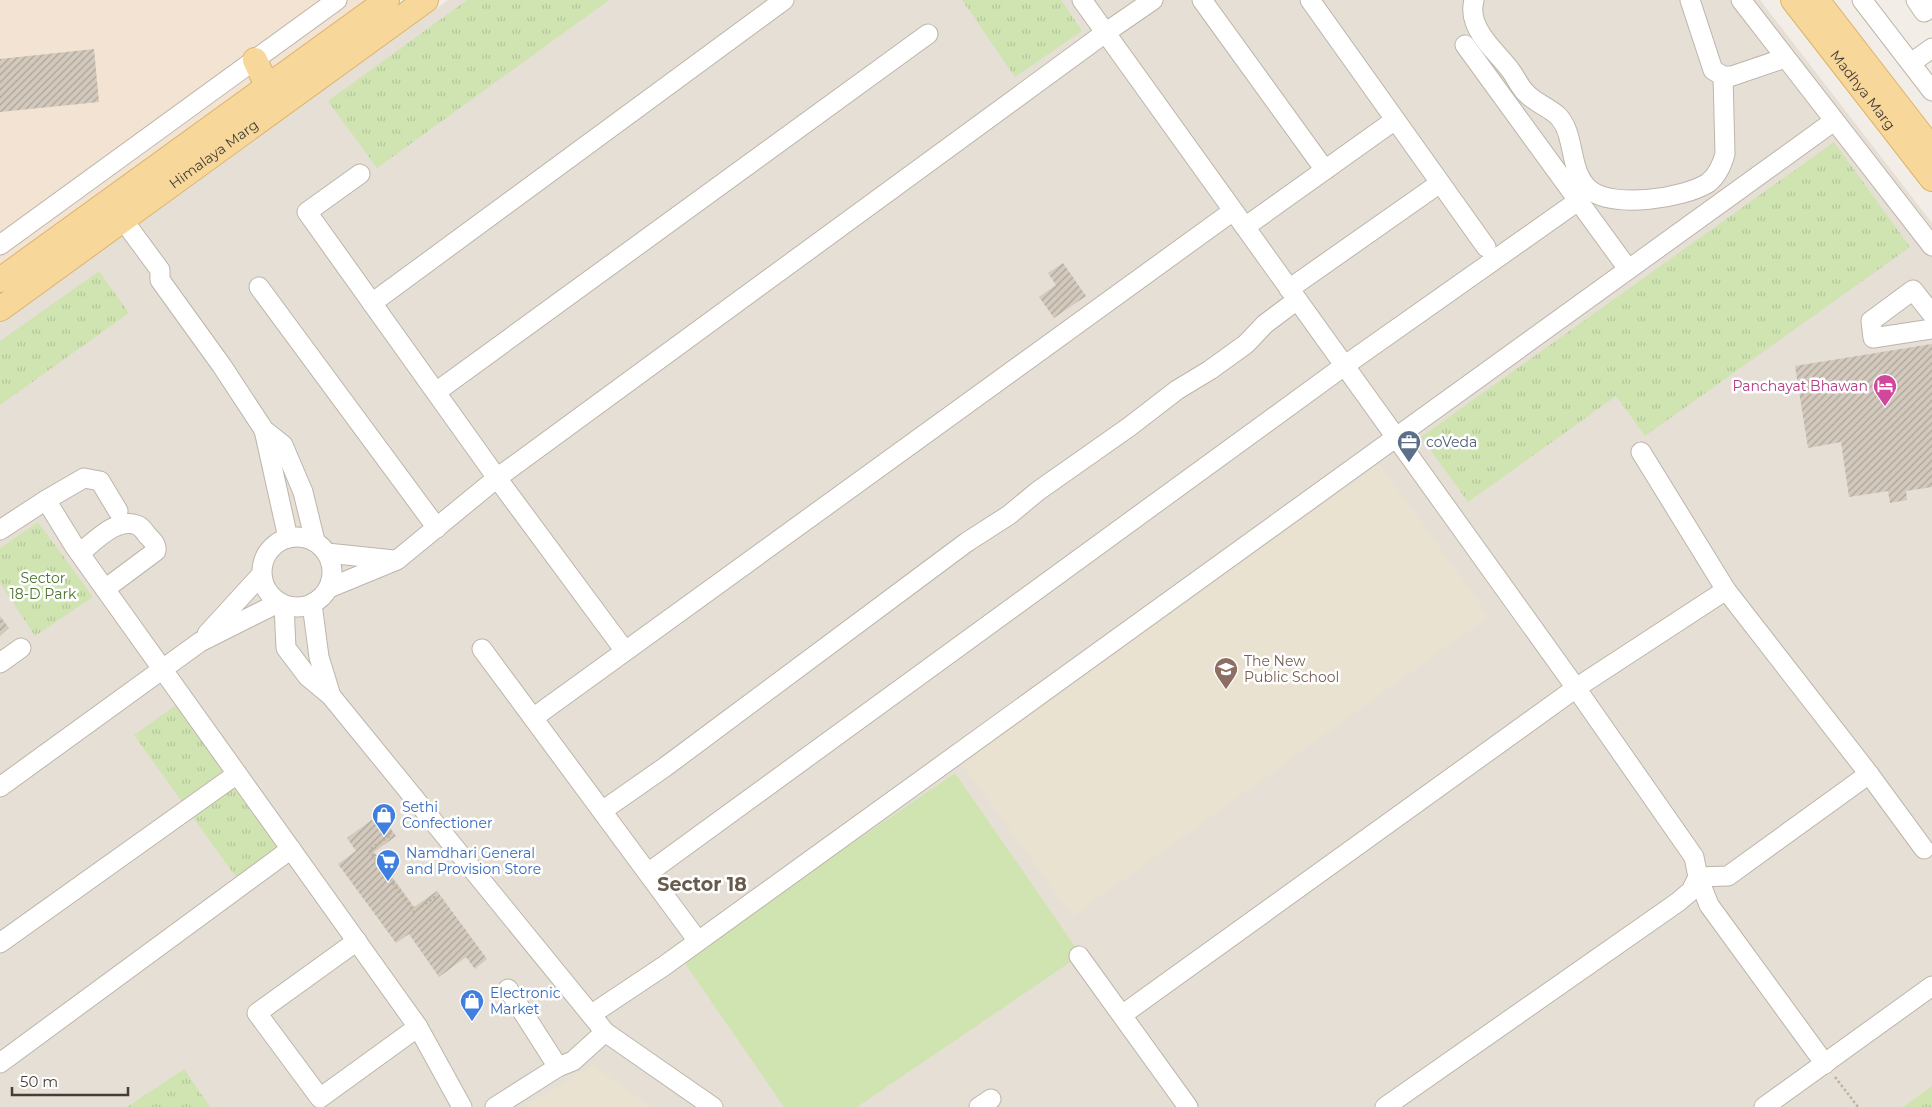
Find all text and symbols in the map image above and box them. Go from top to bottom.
street label: Madhya Marg [1826,46,1900,134]
street label: Himalaya Marg [166,116,262,192]
hotel icon: Panchayat Bhawan [1872,373,1898,407]
place label: Panchayat Bhawan [1732,377,1868,395]
office icon: coVeda [1396,429,1422,463]
place label: coVeda [1426,433,1477,451]
park label: Sector 18-D Park [10,569,77,603]
place label: The New Public School [1244,652,1339,686]
school or university icon: The New Public School [1213,656,1239,690]
place label: Sethi Confectioner [402,798,493,832]
shop icon: Sethi Confectioner [371,802,397,836]
place label: Namdhari General and Provision Store [406,844,541,878]
supermarket icon: Namdhari General and Provision Store [375,848,401,882]
district label: Sector 18 [657,873,747,896]
place label: Electronic Market [490,984,561,1018]
shop icon: Electronic Market [459,988,485,1022]
scale bar [12,1064,129,1096]
text: 50 m [20,1072,58,1091]

